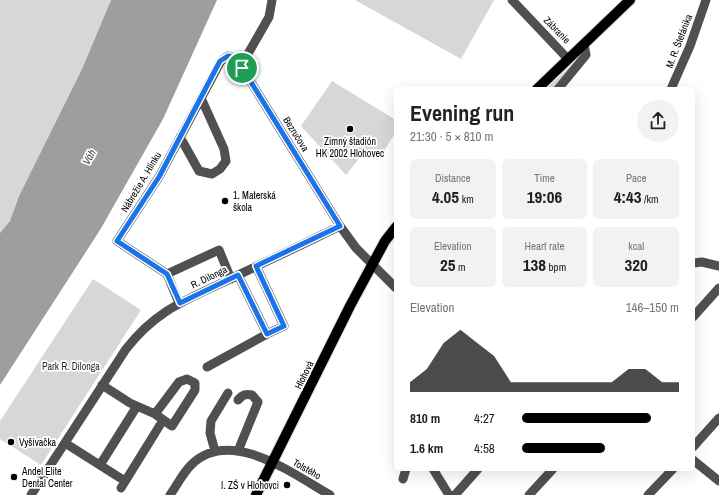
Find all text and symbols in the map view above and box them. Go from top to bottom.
street label: M. R. Štefánika [663,12,695,70]
street label: Zábranie [541,14,573,47]
pin [225,51,259,85]
icon: arrive [231,57,253,79]
text: Evening run [410,98,514,128]
button: share [637,100,679,142]
street label: Bezručova [280,114,312,154]
marker: Zimný štadión HK 2002 Hlohovec [345,124,355,134]
text: 21:30 · 5 × 810 m [410,128,493,145]
place label: Zimný štadión HK 2002 Hlohovec [316,135,384,160]
water label: Váh [79,147,99,167]
street label: Nábrežie A. Hlinku [118,149,164,215]
text: Distance [435,171,471,185]
text: Time [534,171,555,185]
text: Pace [626,171,646,185]
text: 4.05 [432,185,459,208]
text: 19:06 [527,185,562,208]
text: 4:43 [614,185,642,208]
place label: 1. Materská škola [233,189,276,214]
text: km [459,192,474,206]
text: /km [642,192,659,206]
marker: 1. Materská škola [220,196,230,206]
text: Elevation [434,239,472,253]
text: Heart rate [524,239,565,253]
text: kcal [628,239,644,253]
text: 25 [440,253,456,276]
text: 138 [523,253,546,276]
text: 320 [625,253,648,276]
text: m [456,260,466,274]
text: bpm [546,260,566,274]
street label: R. Dilonga [189,262,230,291]
text: Elevation [410,299,454,316]
text: 146–150 m [626,299,679,316]
street label: Hlohová [292,358,317,391]
park label: Park R. Dilonga [42,360,100,373]
text: 810 m [410,410,440,427]
text: 4:27 [474,410,495,427]
place label: Vyšívačka [19,436,57,449]
marker: Vyšívačka [6,437,16,447]
text: 1.6 km [410,440,443,457]
text: 4:58 [474,440,495,457]
street label: Tolstého [291,456,324,482]
place label: Andel Elite Dental Center [21,465,73,490]
marker: Andel Elite Dental Center [9,472,19,482]
place label: I. ZŠ v Hlohovci [221,479,279,492]
marker: I. ZŠ v Hlohovci [282,480,292,490]

